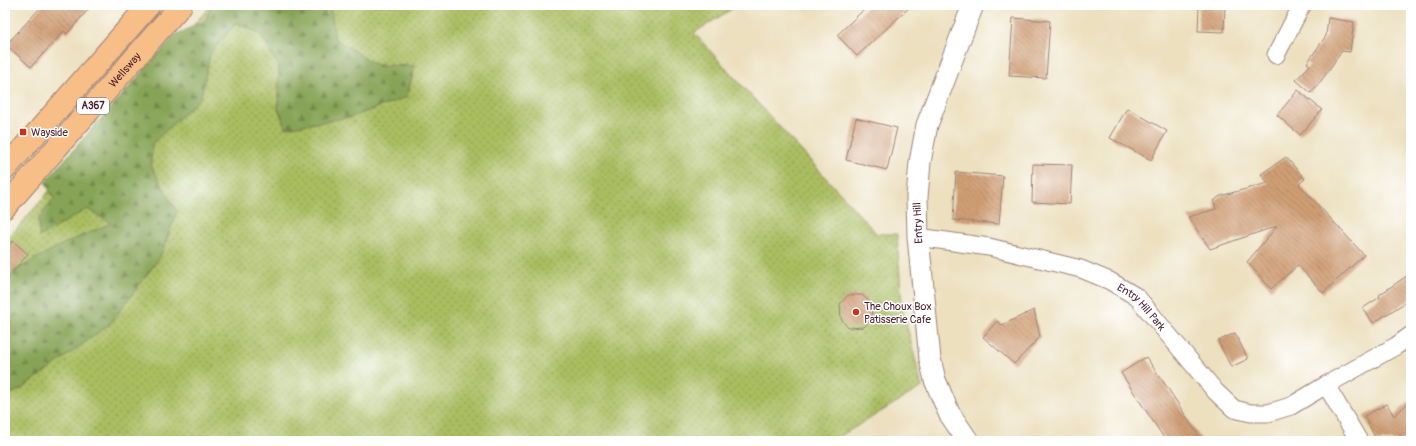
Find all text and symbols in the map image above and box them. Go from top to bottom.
street label: Wellsway [106,49,144,90]
road number: A367 [77,98,109,114]
place label: Wayside [31,126,69,139]
marker: Wayside [18,127,28,137]
street label: Entry Hill [910,202,926,244]
street label: Entry Hill Park [1115,280,1169,333]
place label: The Choux Box Patisserie Cafe [864,300,932,326]
marker: The Choux Box Patisserie Cafe [851,307,861,317]

